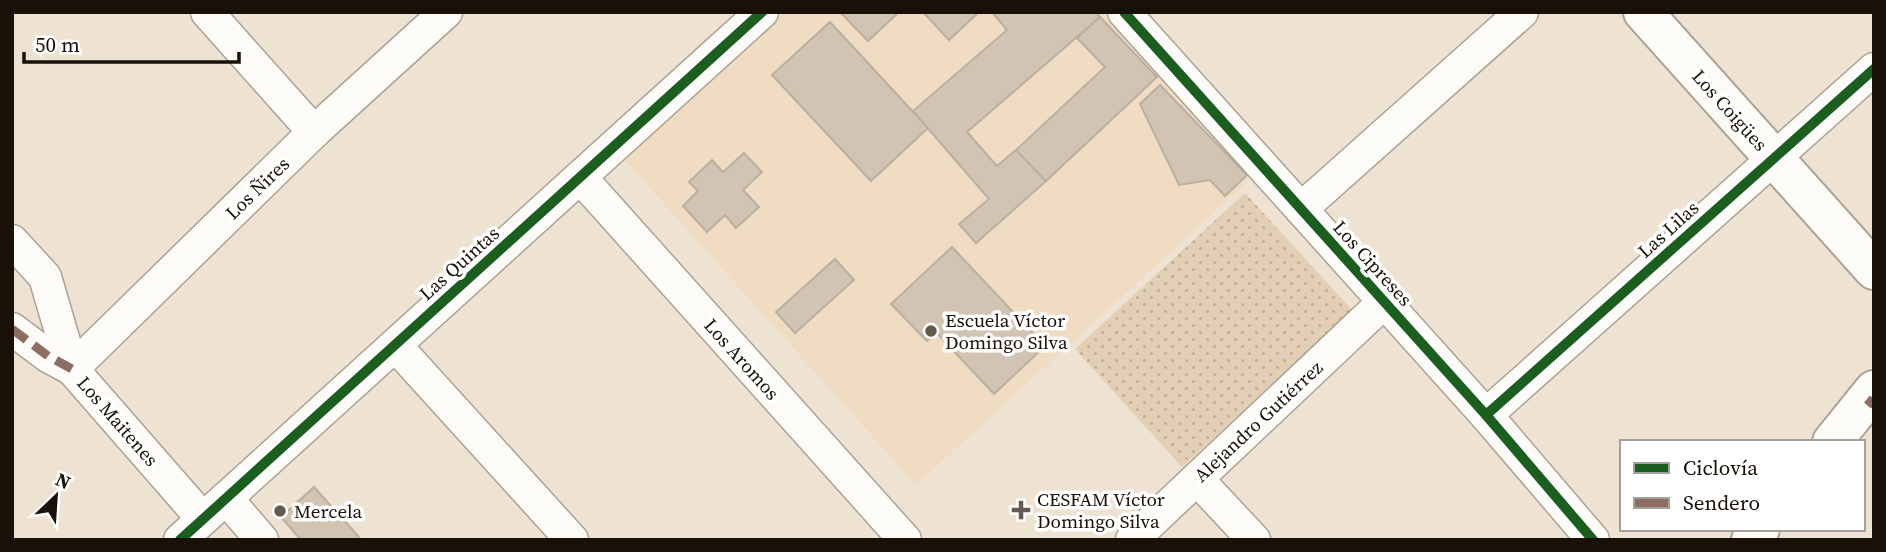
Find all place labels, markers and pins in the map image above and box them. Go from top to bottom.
place label: Escuela Víctor Domingo Silva [945,307,1068,355]
marker: Escuela Víctor Domingo Silva [923,323,939,339]
place label: CESFAM Víctor Domingo Silva [1037,486,1165,534]
place label: Mercela [294,498,363,524]
marker: CESFAM Víctor Domingo Silva [1011,500,1031,520]
marker: Mercela [272,503,288,519]

